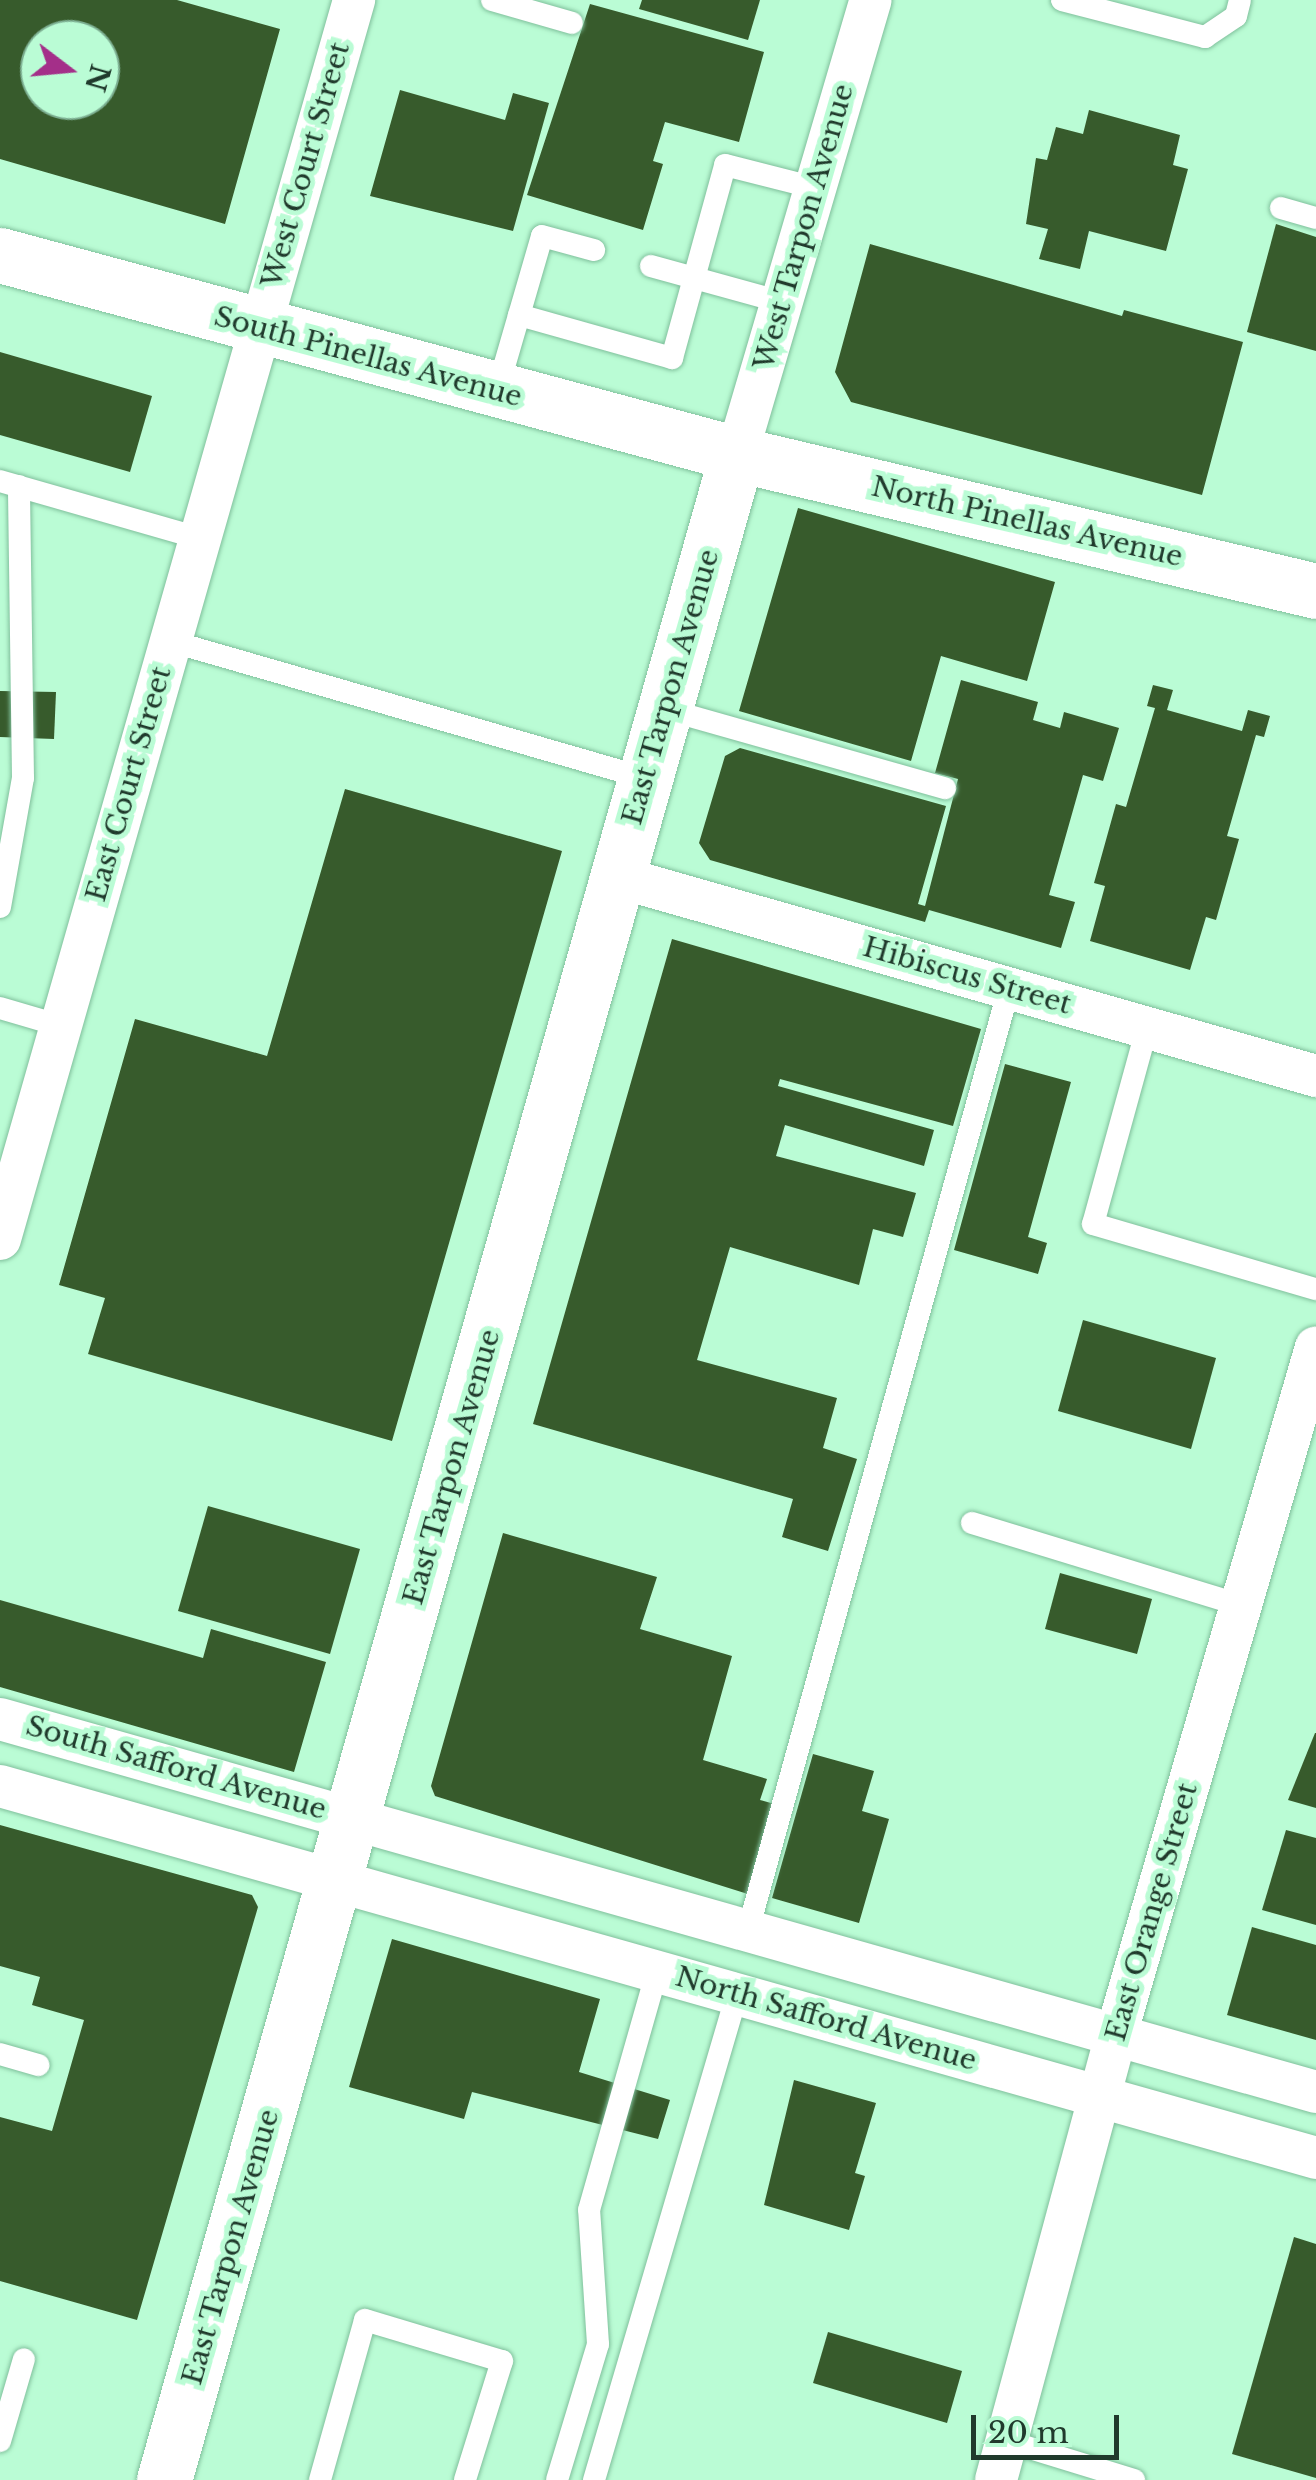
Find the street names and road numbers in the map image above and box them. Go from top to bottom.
street label: West Court Street [255,38,357,292]
street label: West Tarpon Avenue [747,79,861,375]
street label: South Pinellas Avenue [210,300,526,414]
street label: North Pinellas Avenue [868,470,1186,574]
street label: East Tarpon Avenue [615,544,727,830]
street label: East Court Street [79,663,179,905]
street label: Hibiscus Street [859,930,1075,1022]
street label: East Tarpon Avenue [396,1324,508,1610]
street label: South Safford Avenue [22,1709,330,1827]
street label: East Orange Street [1099,1779,1205,2045]
street label: North Safford Avenue [671,1960,981,2078]
street label: East Tarpon Avenue [175,2104,287,2390]

